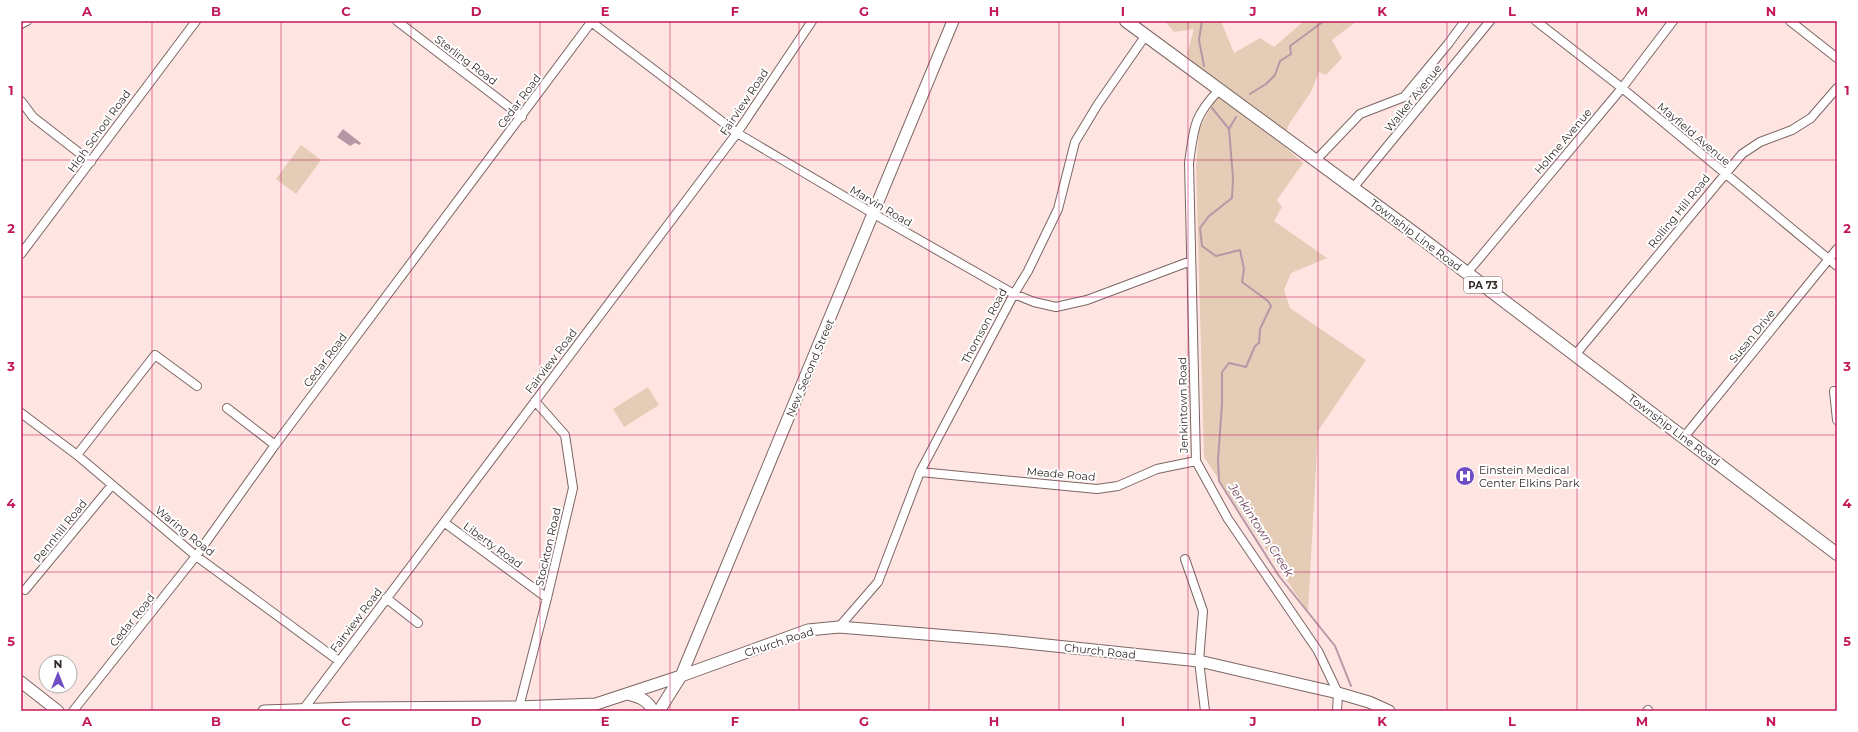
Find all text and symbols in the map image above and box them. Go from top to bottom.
text: A [81,3,93,19]
text: B [211,3,221,19]
text: C [341,3,351,19]
text: D [471,3,482,19]
text: E [601,3,610,19]
text: F [731,3,739,19]
text: G [859,3,869,19]
text: H [989,3,999,19]
text: I [1121,3,1125,19]
text: J [1248,3,1257,19]
text: K [1377,3,1387,19]
text: L [1508,3,1516,19]
text: M [1636,3,1648,19]
text: N [1766,3,1776,19]
street label: Sterling Road [432,32,500,88]
street label: Walker Avenue [1381,61,1445,135]
street label: Fairview Road [717,66,771,138]
street label: Cedar Road [494,71,544,131]
text: 1 [8,82,14,98]
text: 1 [1844,82,1850,98]
street label: High School Road [64,87,134,175]
street label: Mayfield Avenue [1655,99,1734,169]
street label: Holme Avenue [1531,105,1595,177]
street label: Rolling Hill Road [1645,171,1713,251]
street label: Marvin Road [847,183,915,229]
street label: Township Line Road [1368,196,1464,274]
text: 2 [7,220,15,236]
text: 2 [1843,220,1851,236]
road number: PA 73 [1464,277,1502,293]
street label: Thomson Road [958,286,1010,366]
street label: Susan Drive [1726,306,1778,366]
street label: New Second Street [783,316,837,419]
street label: Fairview Road [522,326,580,396]
street label: Cedar Road [300,330,350,390]
street label: Jenkintown Road [1175,357,1191,454]
text: 3 [6,358,15,374]
text: 3 [1842,358,1851,374]
street label: Township Line Road [1626,391,1722,469]
place label: Einstein Medical Center Elkins Park [1479,463,1580,490]
street label: Meade Road [1026,464,1096,484]
hospital icon: Einstein Medical Center Elkins Park [1454,465,1476,487]
water label: Jenkintown Creek [1225,479,1298,580]
text: 4 [7,495,16,511]
text: 4 [1843,495,1852,511]
street label: Pennhill Road [30,497,90,565]
street label: Waring Road [153,503,217,559]
street label: Stockton Road [532,506,564,588]
street label: Liberty Road [461,519,525,571]
street label: Fairview Road [327,585,385,655]
street label: Cedar Road [106,591,158,649]
street label: Church Road [743,624,815,660]
text: 5 [7,633,15,649]
text: 5 [1843,633,1851,649]
street label: Church Road [1063,640,1137,662]
north arrow [38,654,78,694]
text: N [54,657,62,671]
text: A [81,713,93,729]
text: B [211,713,221,729]
text: C [341,713,351,729]
text: D [471,713,482,729]
text: E [601,713,610,729]
text: F [731,713,739,729]
text: G [859,713,869,729]
text: H [989,713,999,729]
text: I [1121,713,1125,729]
text: J [1248,713,1257,729]
text: K [1377,713,1387,729]
text: L [1508,713,1516,729]
text: M [1636,713,1648,729]
text: N [1766,713,1776,729]

